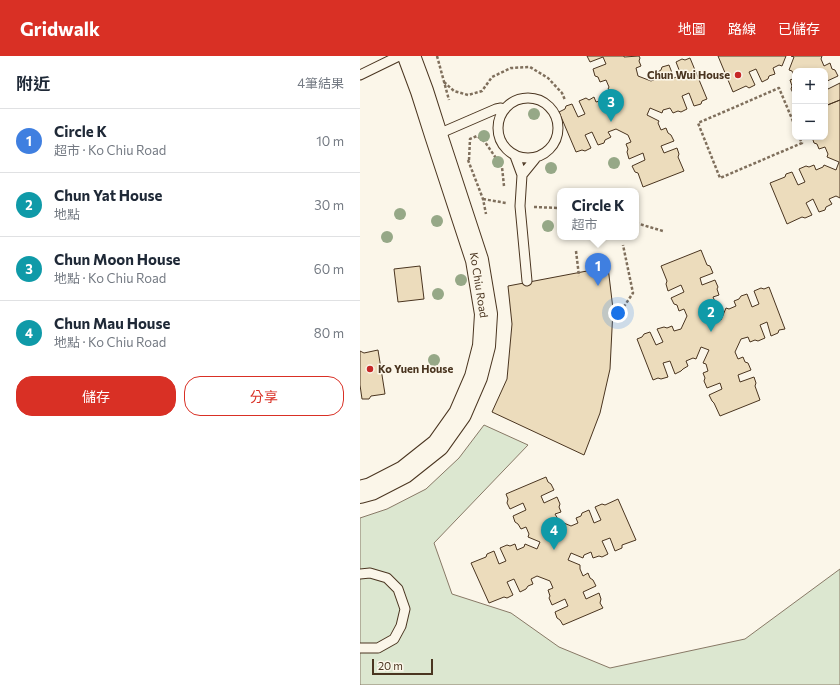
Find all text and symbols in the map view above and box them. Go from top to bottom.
text: Gridwalk [20,17,100,40]
text: 地圖 [678,20,706,37]
text: 路線 [728,20,756,37]
text: 已儲存 [778,20,820,37]
place label: Chun Wui House [647,68,730,81]
map controls [792,68,828,140]
button: + [792,68,828,104]
marker: Chun Wui House [733,70,743,80]
text: 附近 [16,73,50,94]
text: 4筆結果 [297,75,344,91]
pin: 3 [598,89,624,122]
button: − [792,104,828,140]
text: Circle K [54,122,107,140]
text: 1 [26,133,32,149]
text: 10 m [316,133,344,149]
text: 超市 · Ko Chiu Road [54,142,166,158]
text: Chun Yat House [54,186,163,204]
popup [557,188,639,240]
text: Circle K [571,196,625,214]
text: 2 [25,197,33,213]
text: 30 m [314,197,344,213]
text: 地點 [54,206,80,222]
text: 超市 [571,216,598,232]
text: Chun Moon House [54,250,181,268]
street label: Ko Chiu Road [468,251,491,319]
pin: 1 [585,253,611,286]
text: 3 [25,261,33,277]
text: 60 m [314,261,344,277]
text: 地點 · Ko Chiu Road [54,270,166,286]
pin: 2 [698,299,724,332]
your location [608,303,628,323]
text: Chun Mau House [54,314,170,332]
text: 4 [25,325,33,341]
text: 80 m [314,325,344,341]
text: 地點 · Ko Chiu Road [54,334,166,350]
place label: Ko Yuen House [378,362,453,375]
marker: Ko Yuen House [365,364,375,374]
button: 儲存 [16,376,176,416]
button: 分享 [184,376,344,416]
pin: 4 [541,517,567,550]
scale bar [372,657,433,676]
text: 20 m [378,659,403,672]

